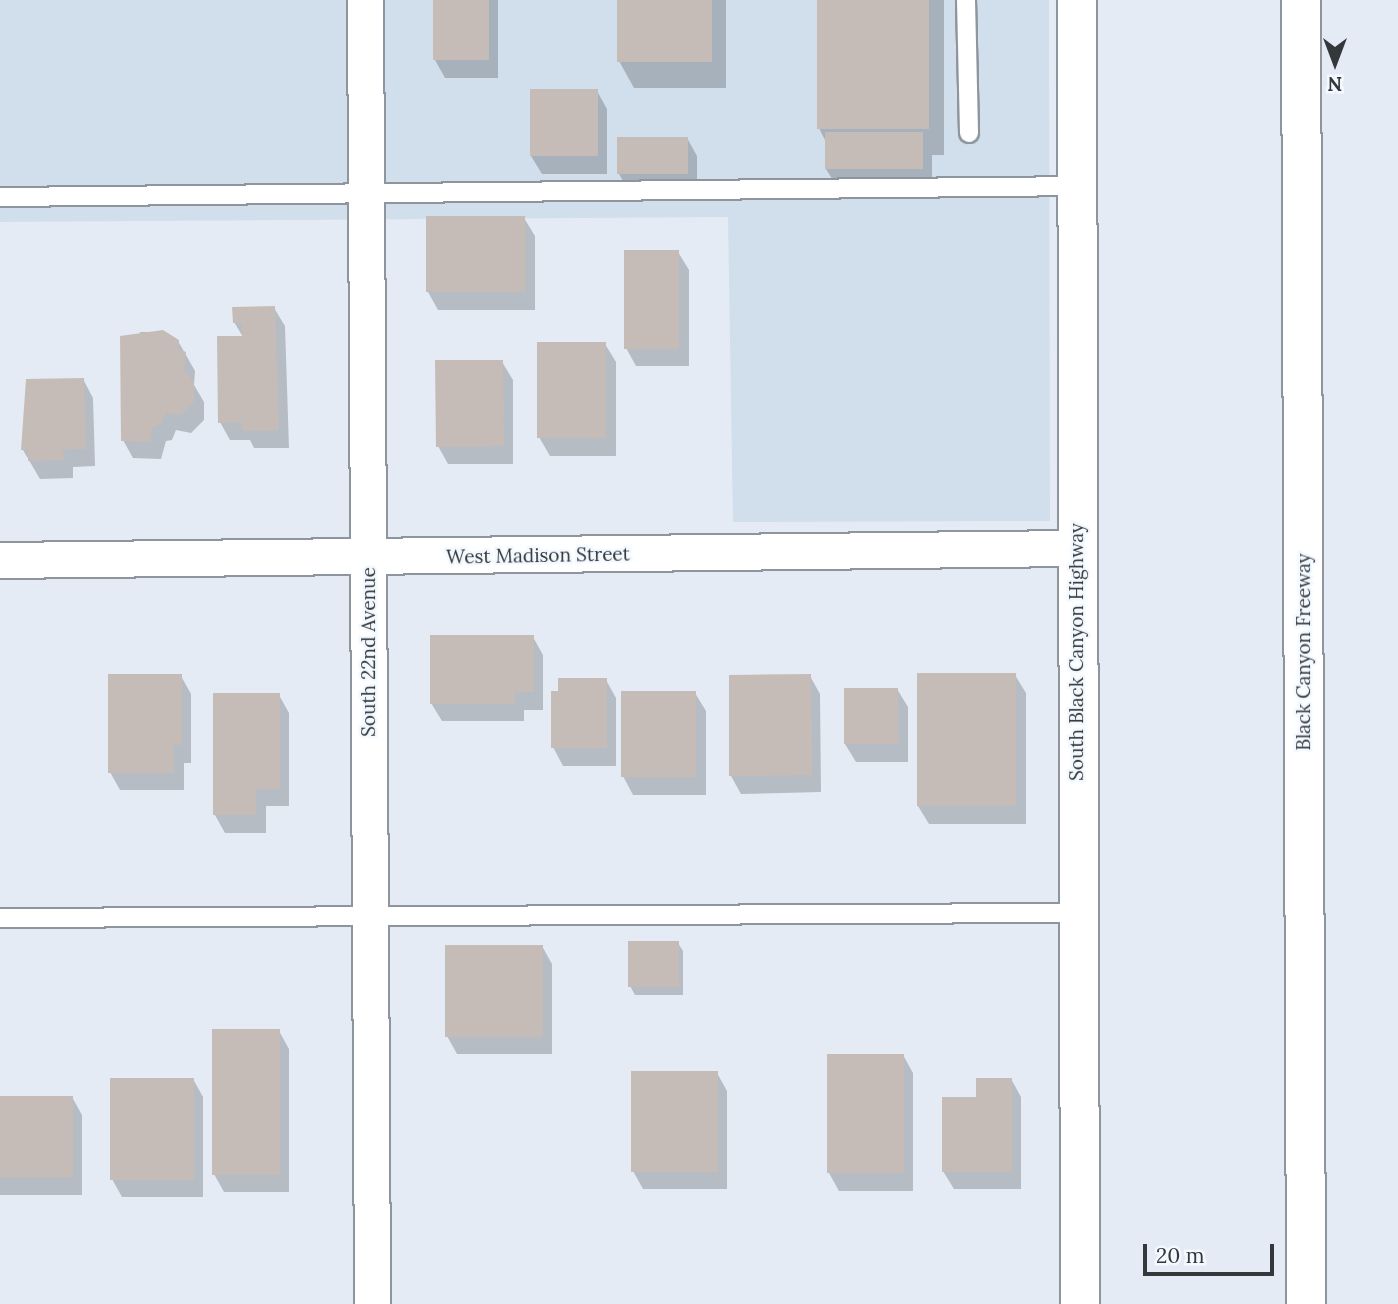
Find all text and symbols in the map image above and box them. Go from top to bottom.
north arrow [1300,28,1370,98]
text: N [1328,72,1342,96]
street label: South Black Canyon Highway [1066,523,1088,781]
street label: West Madison Street [446,543,630,569]
street label: Black Canyon Freeway [1293,553,1315,751]
street label: South 22nd Avenue [358,567,380,737]
scale bar [1146,1230,1277,1274]
text: 20 m [1156,1242,1205,1269]

